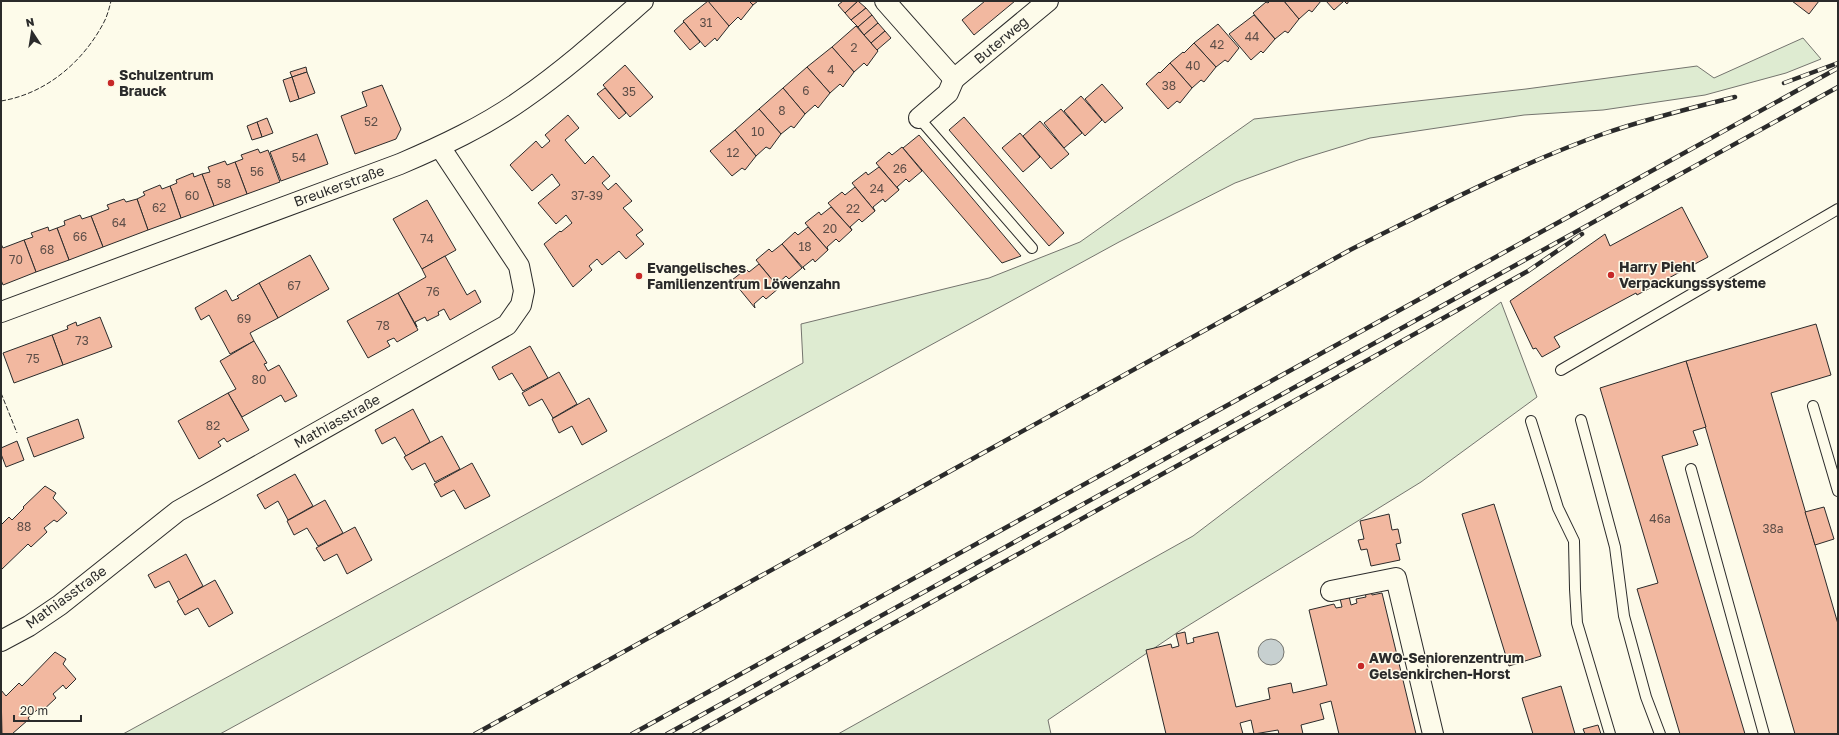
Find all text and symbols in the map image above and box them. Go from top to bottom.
north arrow [12,12,52,52]
street label: Buterweg [970,12,1031,67]
text: N [24,15,35,29]
house number: 31 [700,15,713,30]
house number: 44 [1245,29,1259,44]
house number: 42 [1210,37,1224,52]
house number: 2 [851,40,858,55]
house number: 40 [1186,58,1200,73]
house number: 4 [827,62,835,77]
place label: Schulzentrum Brauck [119,66,214,99]
marker: Schulzentrum Brauck [106,78,116,88]
house number: 38 [1162,78,1176,93]
house number: 6 [802,83,810,98]
house number: 35 [622,84,636,99]
house number: 8 [778,103,786,118]
house number: 52 [364,114,378,129]
house number: 10 [751,124,765,139]
house number: 12 [727,145,739,160]
house number: 54 [292,150,306,165]
street label: Breukerstraße [291,161,386,210]
house number: 26 [893,161,907,176]
house number: 56 [250,164,264,179]
house number: 58 [217,176,231,191]
house number: 24 [870,181,884,196]
house number: 60 [185,188,199,203]
house number: 37-39 [571,188,603,203]
house number: 62 [152,200,166,215]
house number: 22 [846,201,860,216]
house number: 64 [112,215,126,230]
house number: 20 [823,221,837,236]
house number: 66 [73,229,87,244]
house number: 74 [420,231,434,246]
house number: 18 [798,239,812,254]
house number: 68 [40,242,54,257]
house number: 70 [9,252,23,267]
place label: Harry Piehl Verpackungssysteme [1619,258,1766,291]
place label: Evangelisches Familienzentrum Löwenzahn [647,259,840,292]
marker: Harry Piehl Verpackungssysteme [1606,270,1616,280]
marker: Evangelisches Familienzentrum Löwenzahn [634,271,644,281]
house number: 67 [287,278,301,293]
house number: 76 [426,284,440,299]
house number: 69 [237,311,251,326]
house number: 78 [376,318,390,333]
house number: 73 [75,333,89,348]
house number: 75 [26,351,40,366]
house number: 80 [252,372,266,387]
street label: Mathiasstraße [291,390,383,451]
house number: 82 [206,418,220,433]
house number: 46a [1649,511,1671,526]
house number: 88 [17,519,31,534]
house number: 38a [1762,521,1784,536]
street label: Mathiasstraße [22,562,109,632]
place label: AWO-Seniorenzentrum Gelsenkirchen-Horst [1369,649,1524,682]
marker: AWO-Seniorenzentrum Gelsenkirchen-Horst [1356,661,1366,671]
scale bar [14,697,81,723]
text: 20 m [20,703,48,718]

